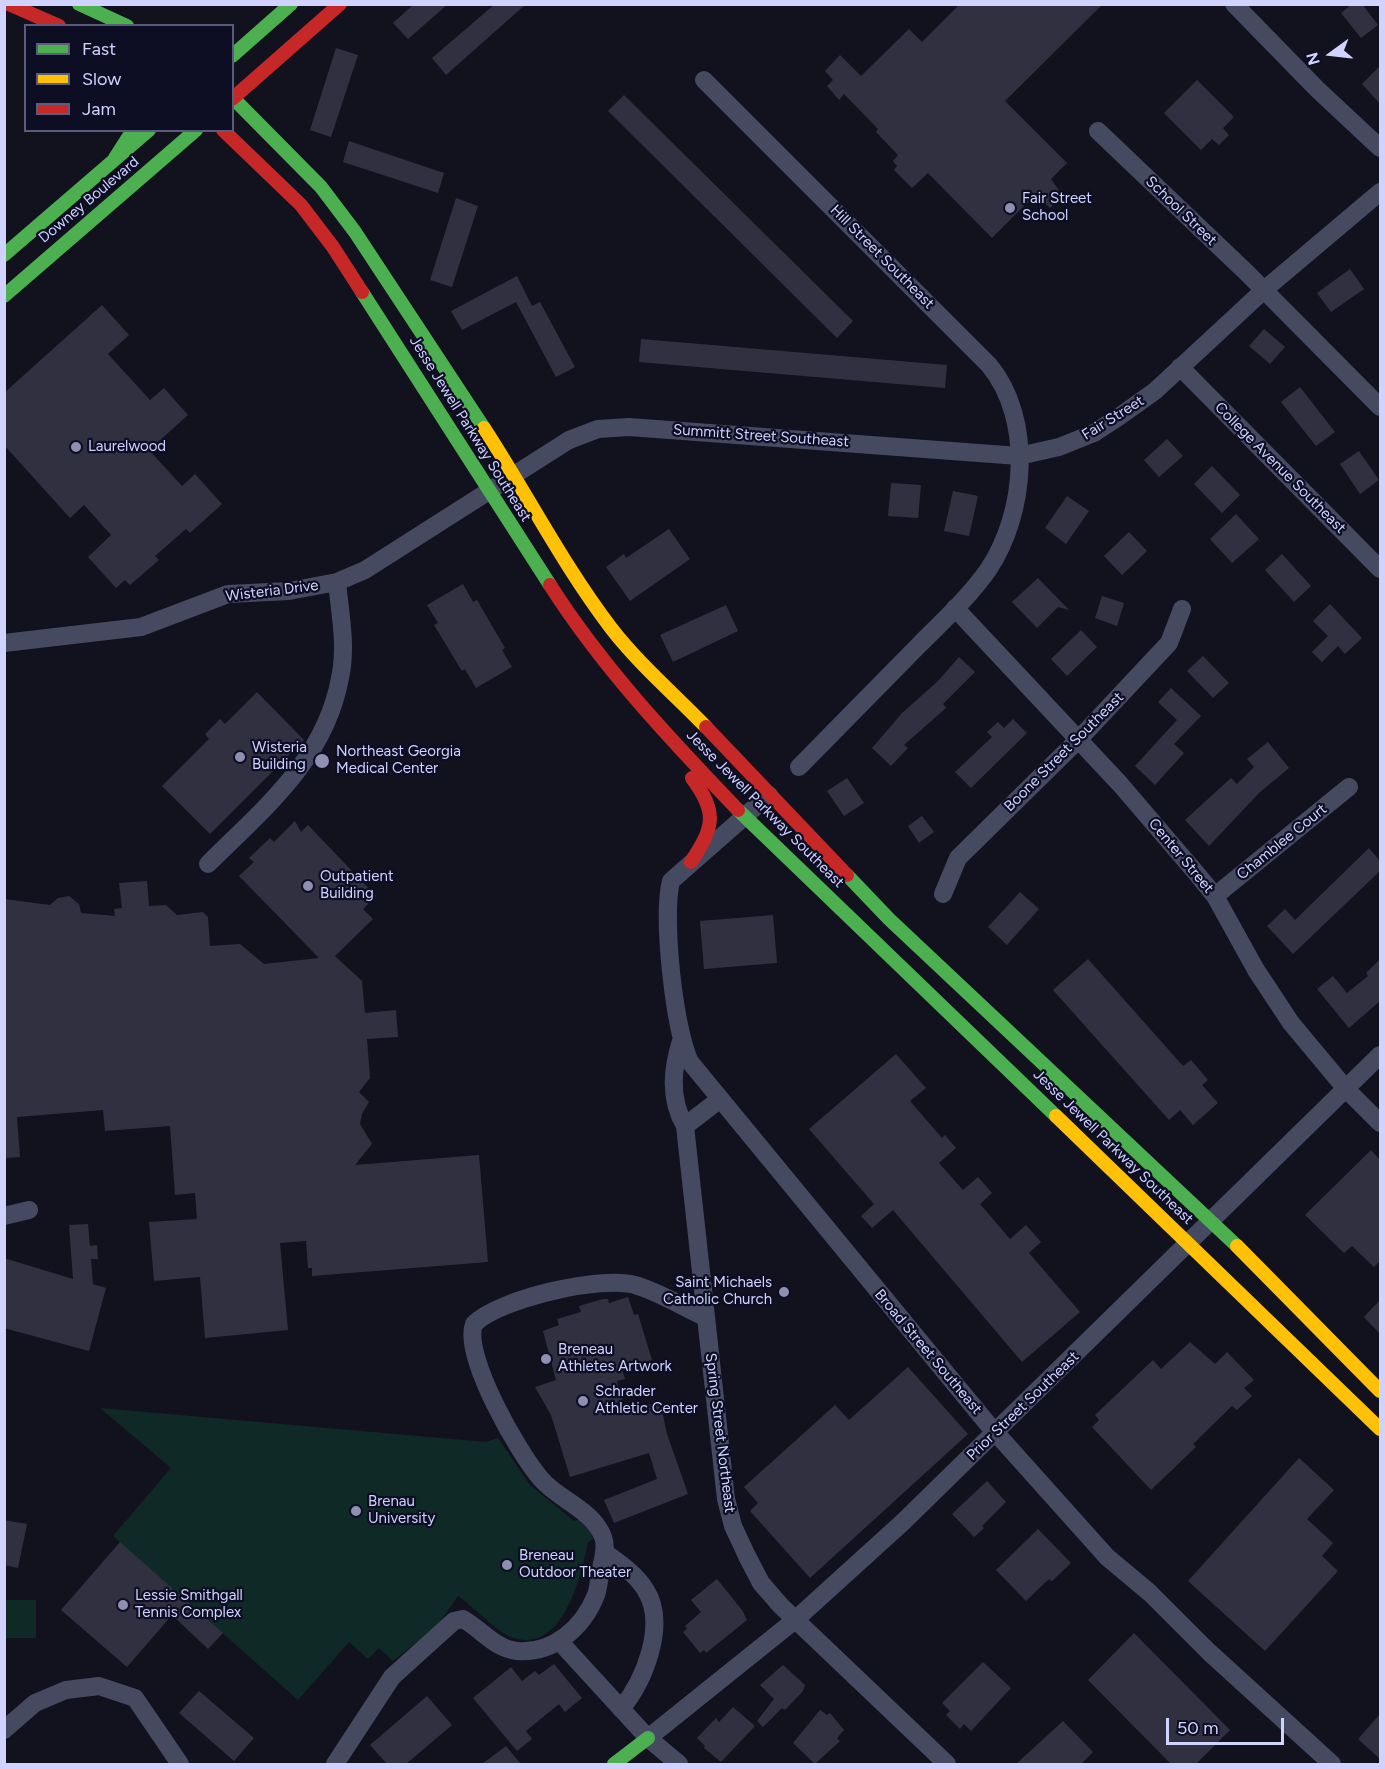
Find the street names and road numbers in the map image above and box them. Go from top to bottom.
street label: Downey Boulevard [35,153,143,247]
street label: School Street [1142,173,1220,249]
street label: Hill Street Southeast [826,201,938,313]
street label: Jesse Jewell Parkway Southeast [405,333,535,525]
street label: Fair Street [1079,392,1147,444]
street label: College Avenue Southeast [1211,399,1349,537]
street label: Summitt Street Southeast [673,421,849,451]
street label: Wisteria Drive [225,576,319,606]
street label: Boone Street Southeast [1001,689,1127,815]
street label: Jesse Jewell Parkway Southeast [682,726,848,892]
street label: Chamblee Court [1233,800,1331,884]
street label: Center Street [1145,815,1217,897]
street label: Jesse Jewell Parkway Southeast [1029,1066,1197,1228]
street label: Broad Street Southeast [870,1286,986,1418]
street label: Prior Street Southeast [963,1348,1083,1464]
street label: Spring Street Northeast [701,1352,739,1514]

